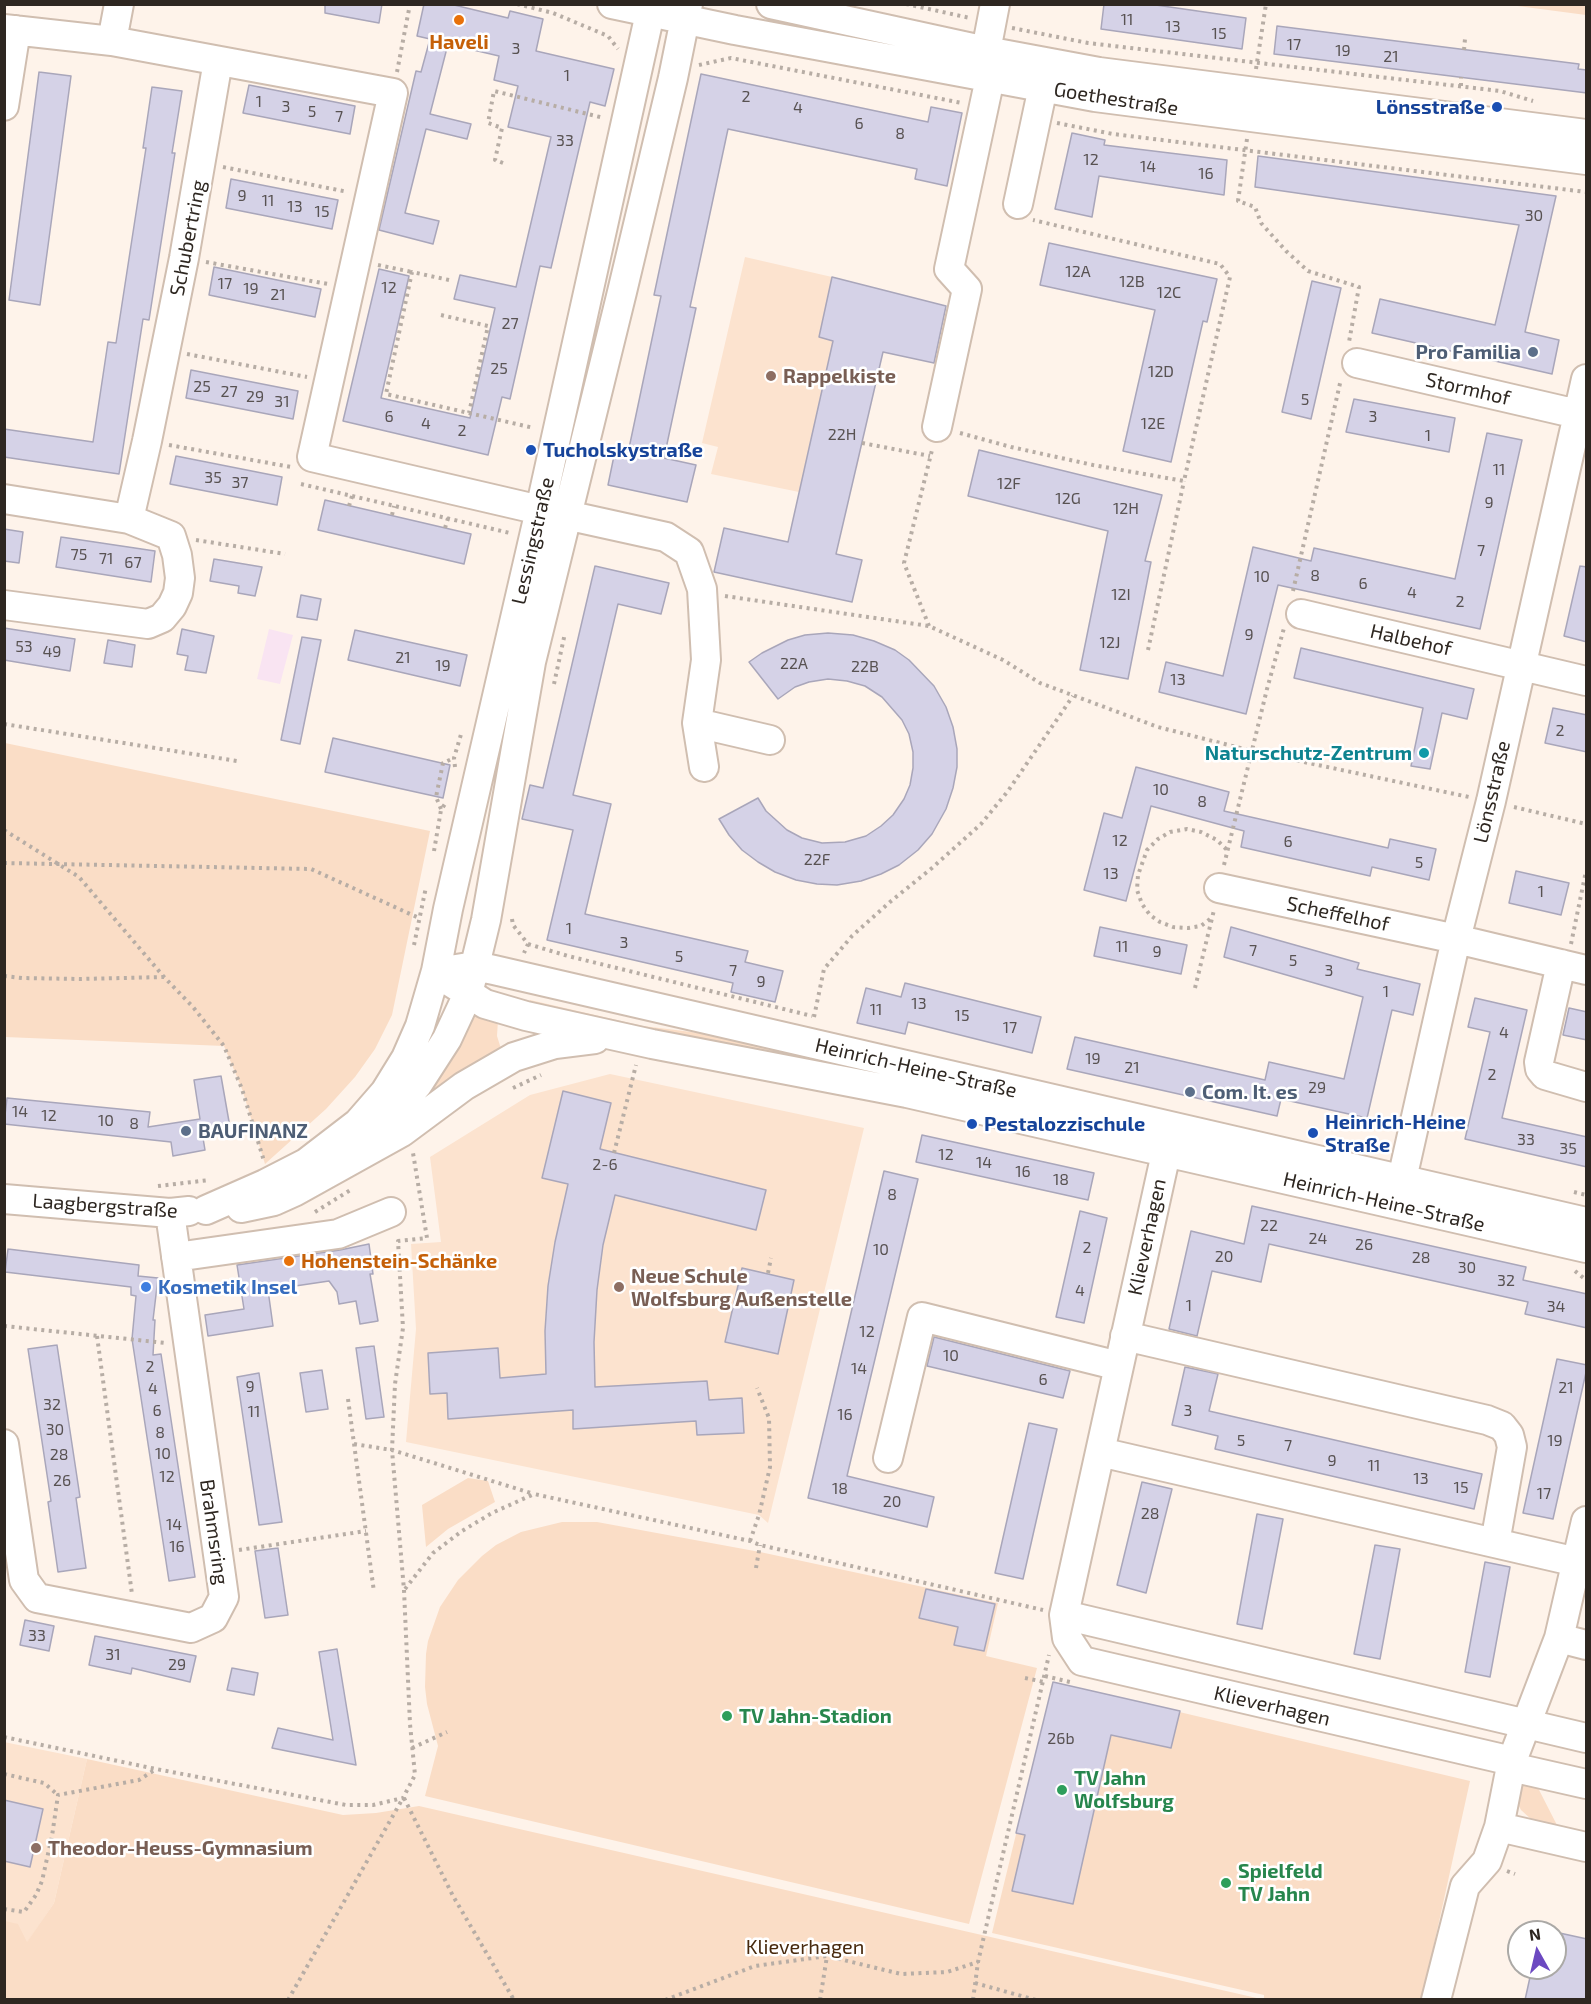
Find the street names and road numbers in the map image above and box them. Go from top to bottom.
street label: Goethestraße [1052,77,1180,121]
street label: Schubertring [165,178,211,298]
street label: Stormhof [1423,368,1513,410]
street label: Lessingstraße [507,475,559,607]
street label: Halbehof [1368,619,1454,661]
street label: Lönsstraße [1469,738,1515,846]
street label: Scheffelhof [1284,891,1392,937]
street label: Heinrich-Heine-Straße [813,1033,1019,1103]
street label: Heinrich-Heine-Straße [1281,1167,1487,1237]
street label: Klieverhagen [1123,1176,1171,1298]
street label: Laagbergstraße [32,1189,178,1223]
street label: Brahmsring [195,1478,233,1586]
street label: Klieverhagen [1211,1681,1333,1731]

